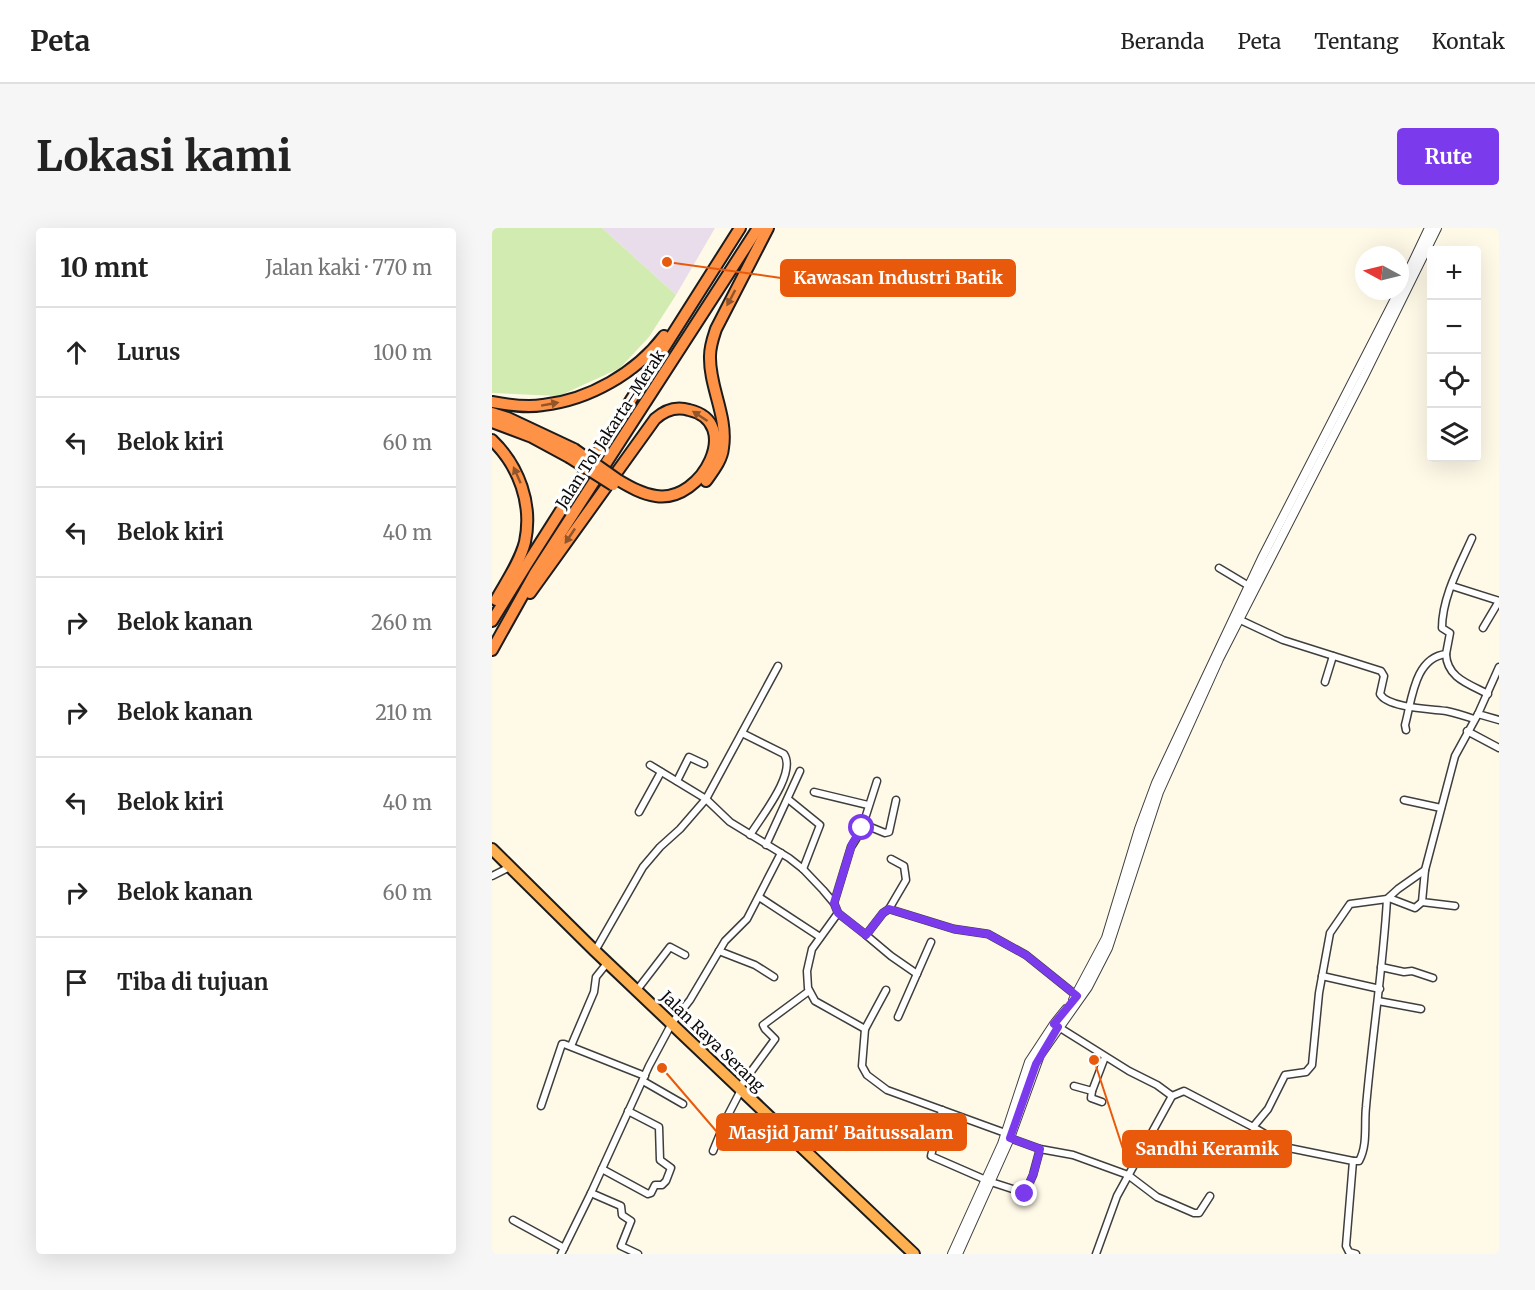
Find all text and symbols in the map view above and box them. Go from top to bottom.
text: Peta [30,23,90,59]
text: Beranda [1120,28,1204,55]
text: Peta [1237,28,1281,55]
text: Tentang [1314,28,1399,55]
text: Kontak [1432,28,1505,55]
button: Rute [1397,128,1499,185]
text: Lokasi kami [36,130,292,182]
north arrow [1355,246,1409,300]
map controls [1427,246,1481,462]
button: + [1427,246,1481,300]
text: 10 mnt [60,251,148,284]
text: Jalan kaki · 770 m [265,255,432,280]
callout: Kawasan Industri Batik [781,260,1015,296]
text: Kawasan Industri Batik [793,266,1003,289]
one-way arrow [726,290,736,307]
button: − [1427,300,1481,354]
icon: ahead [60,336,93,369]
text: Lurus [117,338,180,366]
text: 100 m [373,340,432,365]
street label: Jalan Tol Jakarta–Merak [551,345,669,513]
button: locate [1427,354,1481,408]
one-way arrow [541,399,560,408]
button: layers [1427,408,1481,462]
one-way arrow [692,410,709,421]
icon: left [60,426,93,459]
text: Belok kiri [117,428,224,456]
text: 60 m [382,430,432,455]
one-way arrow [513,467,522,484]
icon: left [60,516,93,549]
text: Belok kiri [117,518,224,546]
text: 40 m [382,520,432,545]
one-way arrow [565,528,576,544]
icon: right [60,606,93,639]
text: Belok kanan [117,608,253,636]
text: 260 m [371,610,432,635]
icon: right [60,696,93,729]
text: Belok kanan [117,698,253,726]
text: 210 m [375,700,432,725]
icon: left [60,786,93,819]
text: Belok kiri [117,788,224,816]
text: 40 m [382,790,432,815]
route start [848,814,874,840]
icon: right [60,876,93,909]
text: Belok kanan [117,878,253,906]
text: 60 m [382,880,432,905]
icon: arrive [60,966,93,999]
text: Tiba di tujuan [117,968,268,996]
street label: Jalan Raya Serang [656,986,769,1096]
callout: Masjid Jami' Baitussalam [717,1114,966,1150]
text: Masjid Jami' Baitussalam [729,1121,953,1144]
callout: Sandhi Keramik [1123,1131,1291,1167]
text: Sandhi Keramik [1135,1137,1279,1160]
route end [1011,1180,1037,1206]

